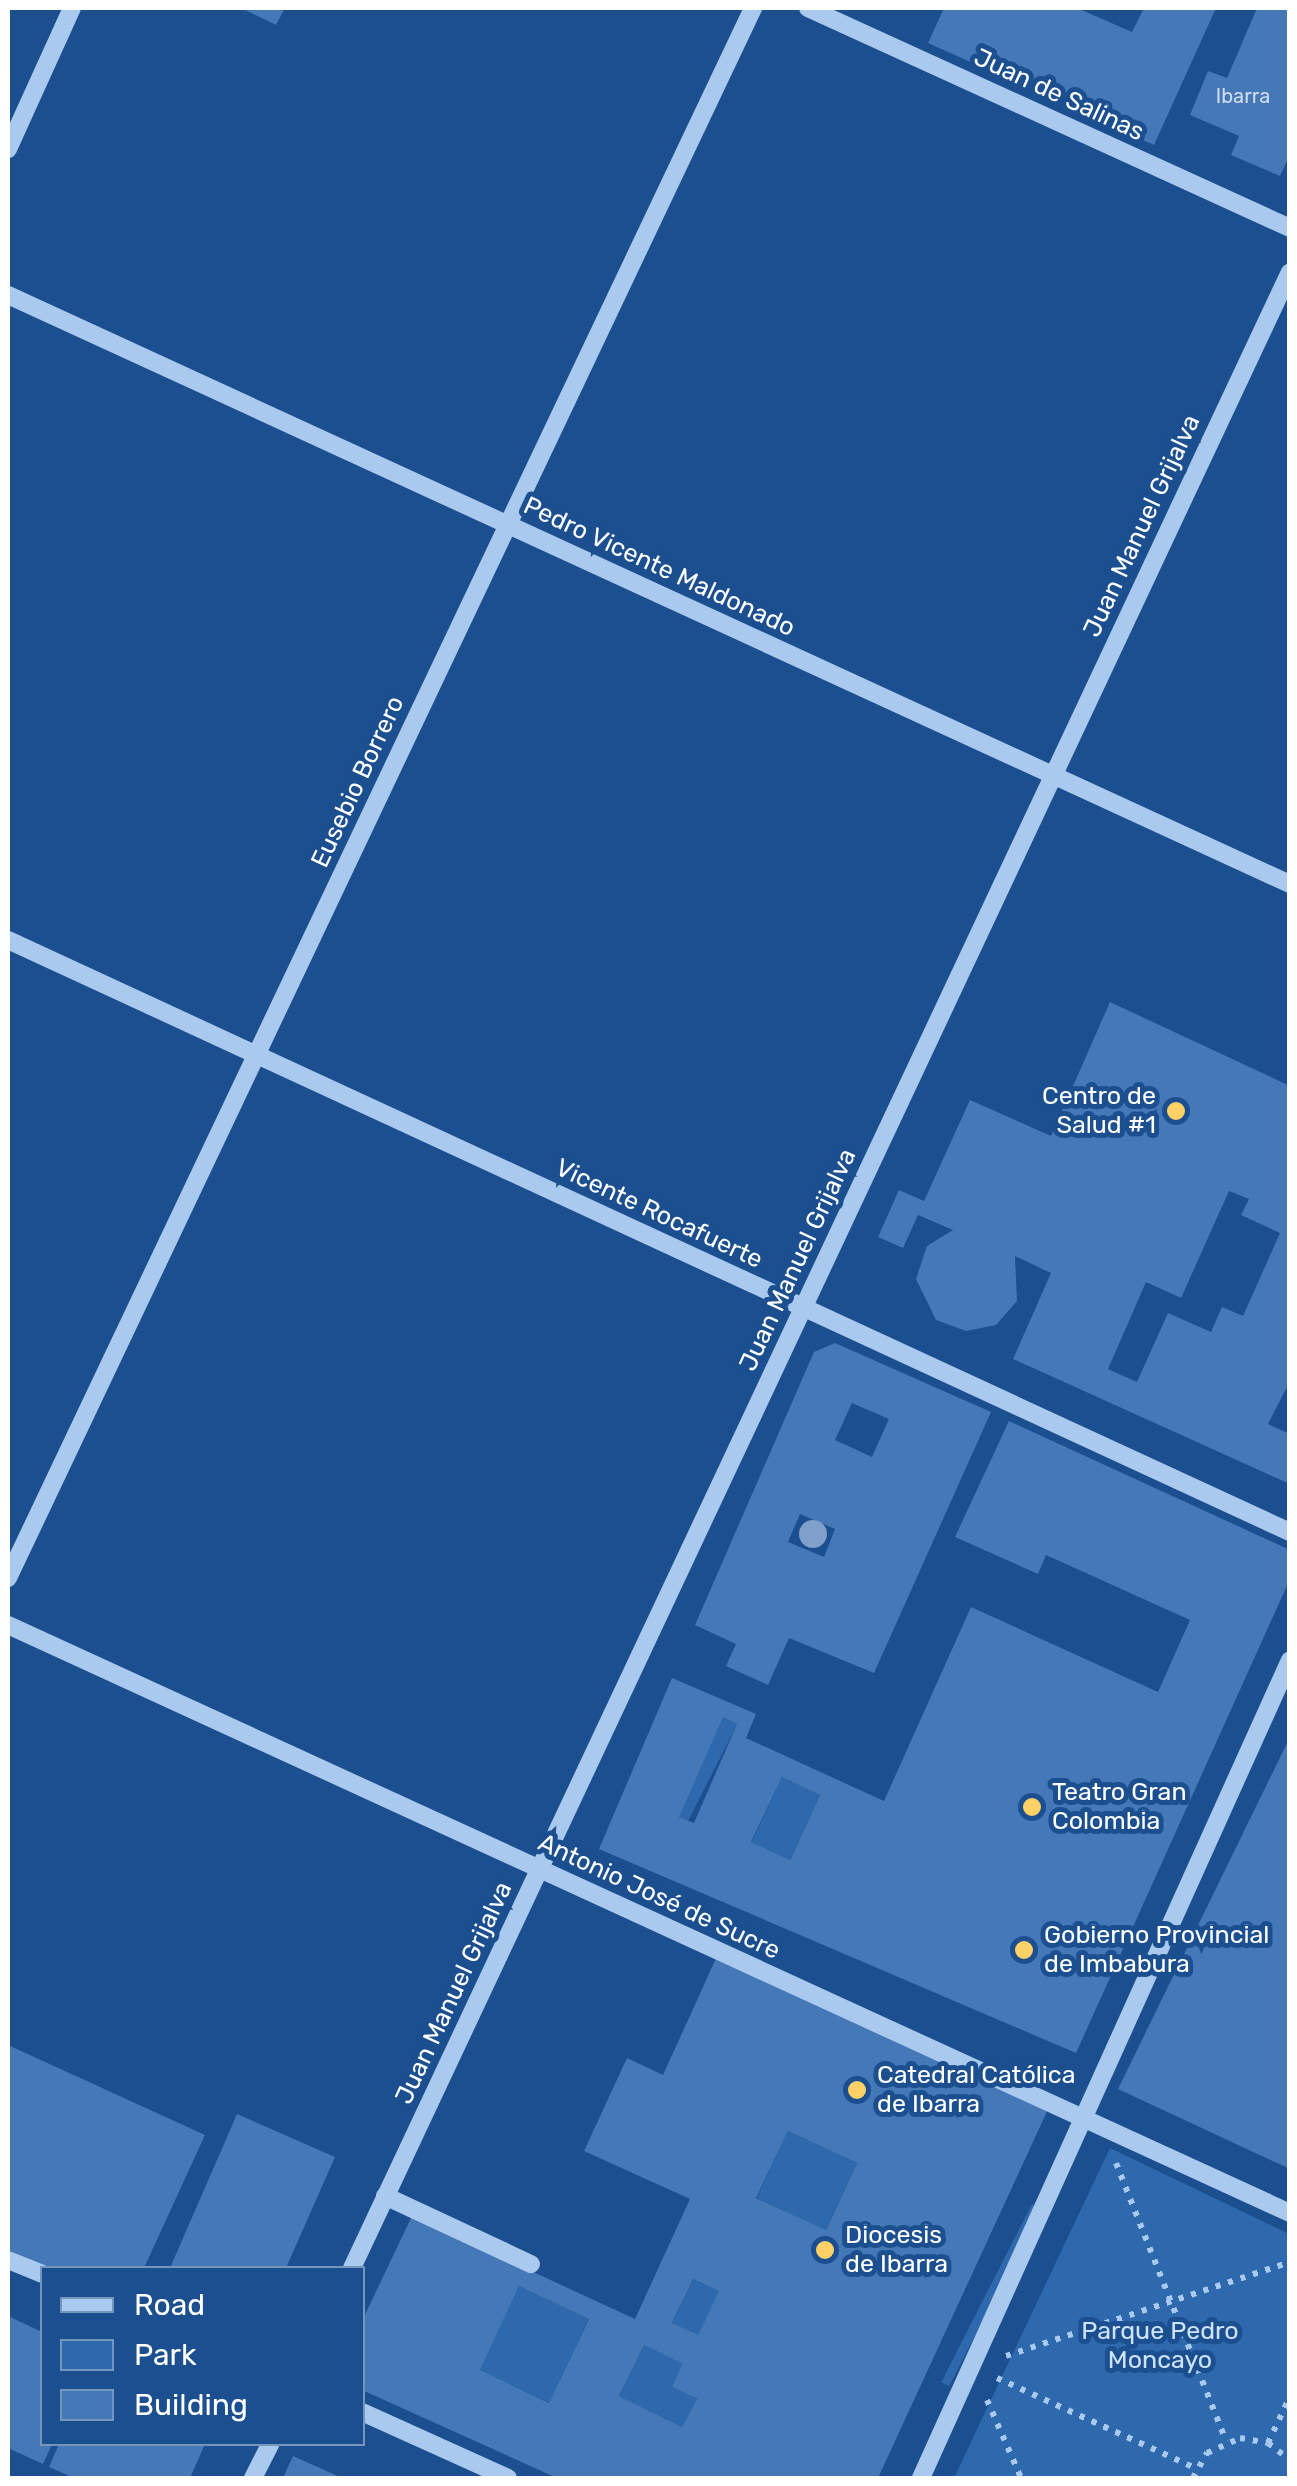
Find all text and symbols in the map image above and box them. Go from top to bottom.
street label: Juan de Salinas [969,43,1149,147]
house number: Ibarra [1216,84,1270,108]
street label: Juan Manuel Grijalva [1077,410,1207,642]
street label: Pedro Vicente Maldonado [518,491,800,643]
street label: Eusebio Borrero [305,692,411,872]
place label: Centro de Salud #1 [1042,1082,1156,1141]
marker: Centro de Salud #1 [1165,1100,1187,1122]
street label: Juan Manuel Grijalva [733,1144,863,1376]
street label: Vicente Rocafuerte [551,1153,767,1275]
place label: Teatro Gran Colombia [1052,1778,1187,1837]
marker: Teatro Gran Colombia [1021,1796,1043,1818]
street label: Antonio José de Sucre [533,1828,785,1966]
street label: Juan Manuel Grijalva [389,1877,519,2109]
place label: Gobierno Provincial de Imbabura [1044,1921,1269,1980]
marker: Gobierno Provincial de Imbabura [1013,1939,1035,1961]
place label: Catedral Católica de Ibarra [877,2061,1075,2120]
marker: Catedral Católica de Ibarra [846,2079,868,2101]
place label: Diocesis de Ibarra [845,2221,948,2280]
marker: Diocesis de Ibarra [814,2239,836,2261]
legend [40,2266,365,2446]
text: Road [134,2287,205,2323]
park label: Parque Pedro Moncayo [1081,2317,1239,2376]
text: Park [134,2337,196,2373]
text: Building [134,2387,248,2423]

